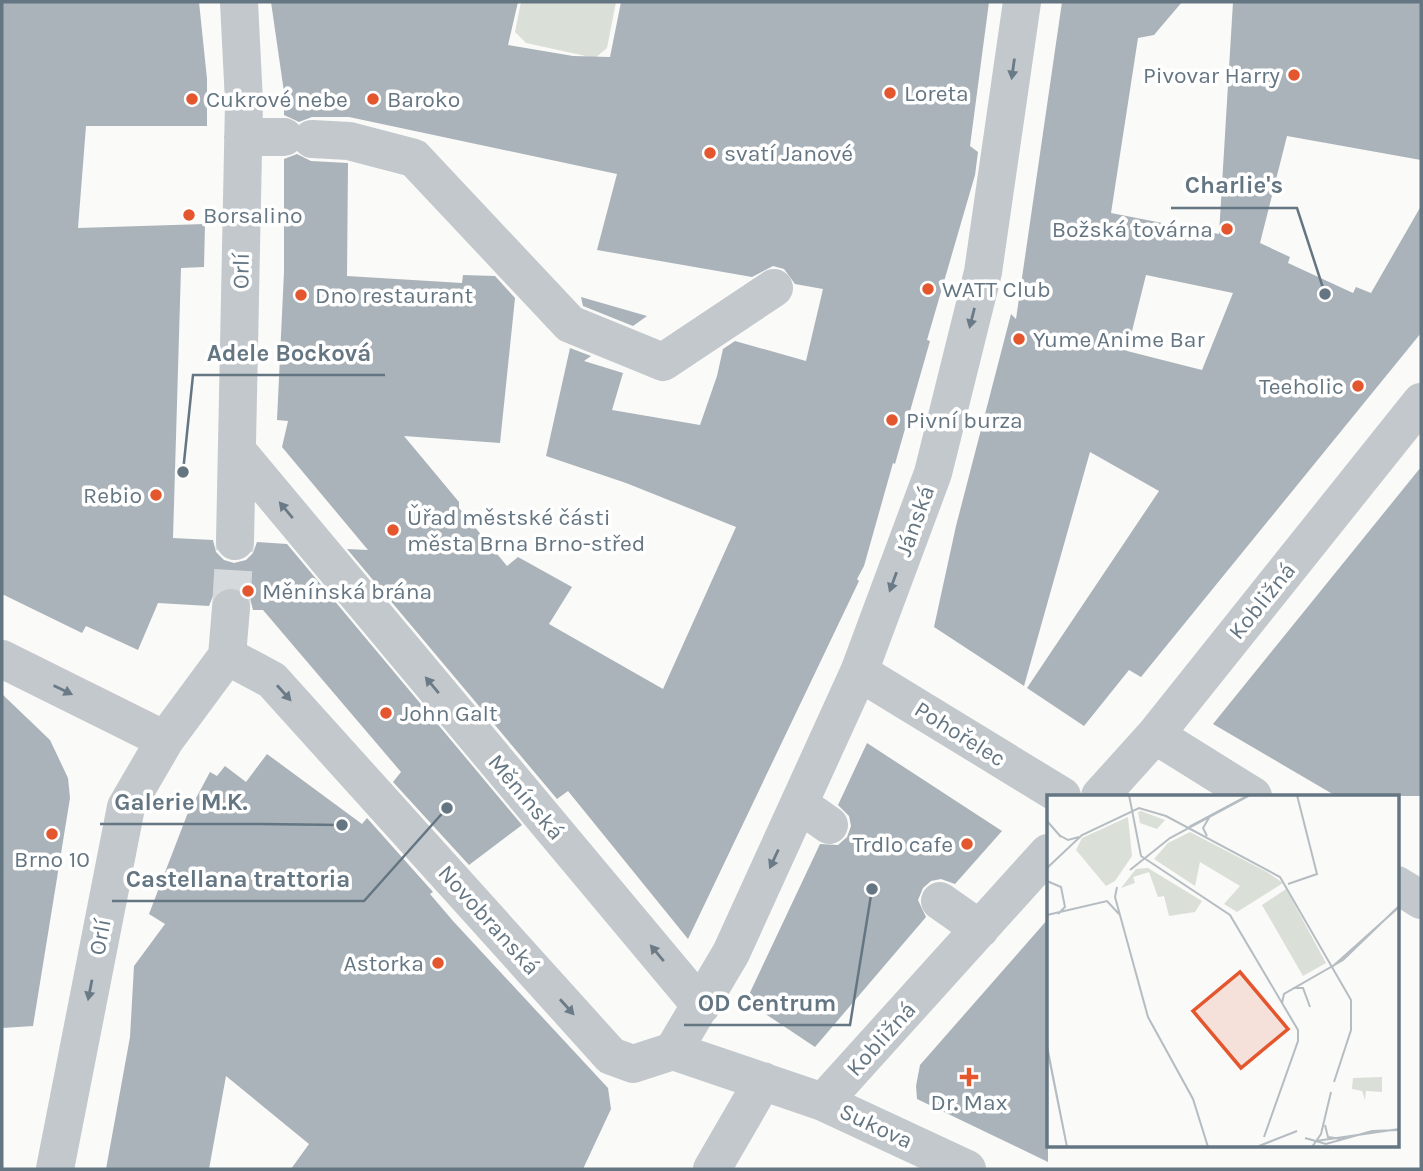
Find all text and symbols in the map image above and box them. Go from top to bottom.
one-way arrow [1007,58,1018,80]
place label: Pivovar Harry [1143,62,1280,89]
marker: Pivovar Harry [1286,67,1302,83]
place label: Loreta [904,80,969,107]
marker: Loreta [882,85,898,101]
place label: Cukrové nebe [206,86,348,113]
place label: Baroko [387,86,460,113]
marker: Cukrové nebe [184,91,200,107]
marker: Baroko [365,91,381,107]
place label: svatí Janové [724,140,853,167]
marker: svatí Janové [702,145,718,161]
callout: Charlie's [1171,163,1297,208]
text: Charlie's [1185,171,1283,199]
place label: Borsalino [203,202,303,229]
marker: Borsalino [181,207,197,223]
place label: Božská továrna [1052,216,1213,243]
marker: Božská továrna [1219,221,1235,237]
street label: Orlí [227,252,255,289]
place label: WATT Club [942,276,1051,303]
marker: WATT Club [920,281,936,297]
place label: Dno restaurant [315,282,473,309]
marker: Dno restaurant [293,287,309,303]
one-way arrow [966,307,977,329]
place label: Yume Anime Bar [1033,326,1205,353]
callout: Adele Bocková [193,330,385,375]
marker: Yume Anime Bar [1011,331,1027,347]
text: Adele Bocková [207,339,371,367]
place label: Teeholic [1259,373,1344,400]
marker: Teeholic [1350,378,1366,394]
place label: Pivní burza [906,407,1023,434]
marker: Pivní burza [884,412,900,428]
place label: Rebio [83,482,142,509]
street label: Jánská [890,482,940,560]
marker: Rebio [148,487,164,503]
one-way arrow [279,501,294,519]
place label: Ǔřad městské části města Brna Brno-střed [407,504,645,557]
marker: Ǔřad městské části města Brna Brno-střed [385,522,401,538]
street label: Kobližná [1223,557,1301,645]
one-way arrow [887,572,898,593]
place label: Měnínská brána [262,578,432,605]
marker: Měnínská brána [240,583,256,599]
one-way arrow [425,676,440,693]
one-way arrow [53,684,73,695]
one-way arrow [275,684,291,701]
street label: Pohořelec [910,696,1010,772]
place label: John Galt [400,700,498,727]
marker: John Galt [378,705,394,721]
street label: Měnínská [482,749,570,845]
callout: Galerie M.K. [100,779,261,824]
text: Galerie M.K. [114,788,248,816]
inset map [1047,795,1398,1146]
marker: Brno 10 [44,826,60,842]
place label: Trdlo cafe [853,831,953,858]
marker: Trdlo cafe [959,836,975,852]
place label: Brno 10 [14,846,90,873]
one-way arrow [768,849,780,869]
callout: Castellana trattoria [112,856,364,901]
street label: Novobranská [433,859,545,981]
text: Castellana trattoria [126,865,350,893]
street label: Orlí [83,916,117,957]
one-way arrow [649,945,664,963]
place label: Astorka [344,950,424,977]
marker: Astorka [430,955,446,971]
one-way arrow [84,979,95,1001]
callout: OD Centrum [684,980,850,1025]
text: OD Centrum [698,989,836,1017]
street label: Kobližná [841,996,921,1082]
one-way arrow [559,998,575,1015]
marker: Dr. Max [961,1069,977,1085]
place label: Dr. Max [931,1089,1008,1116]
street label: Sukova [835,1097,917,1155]

